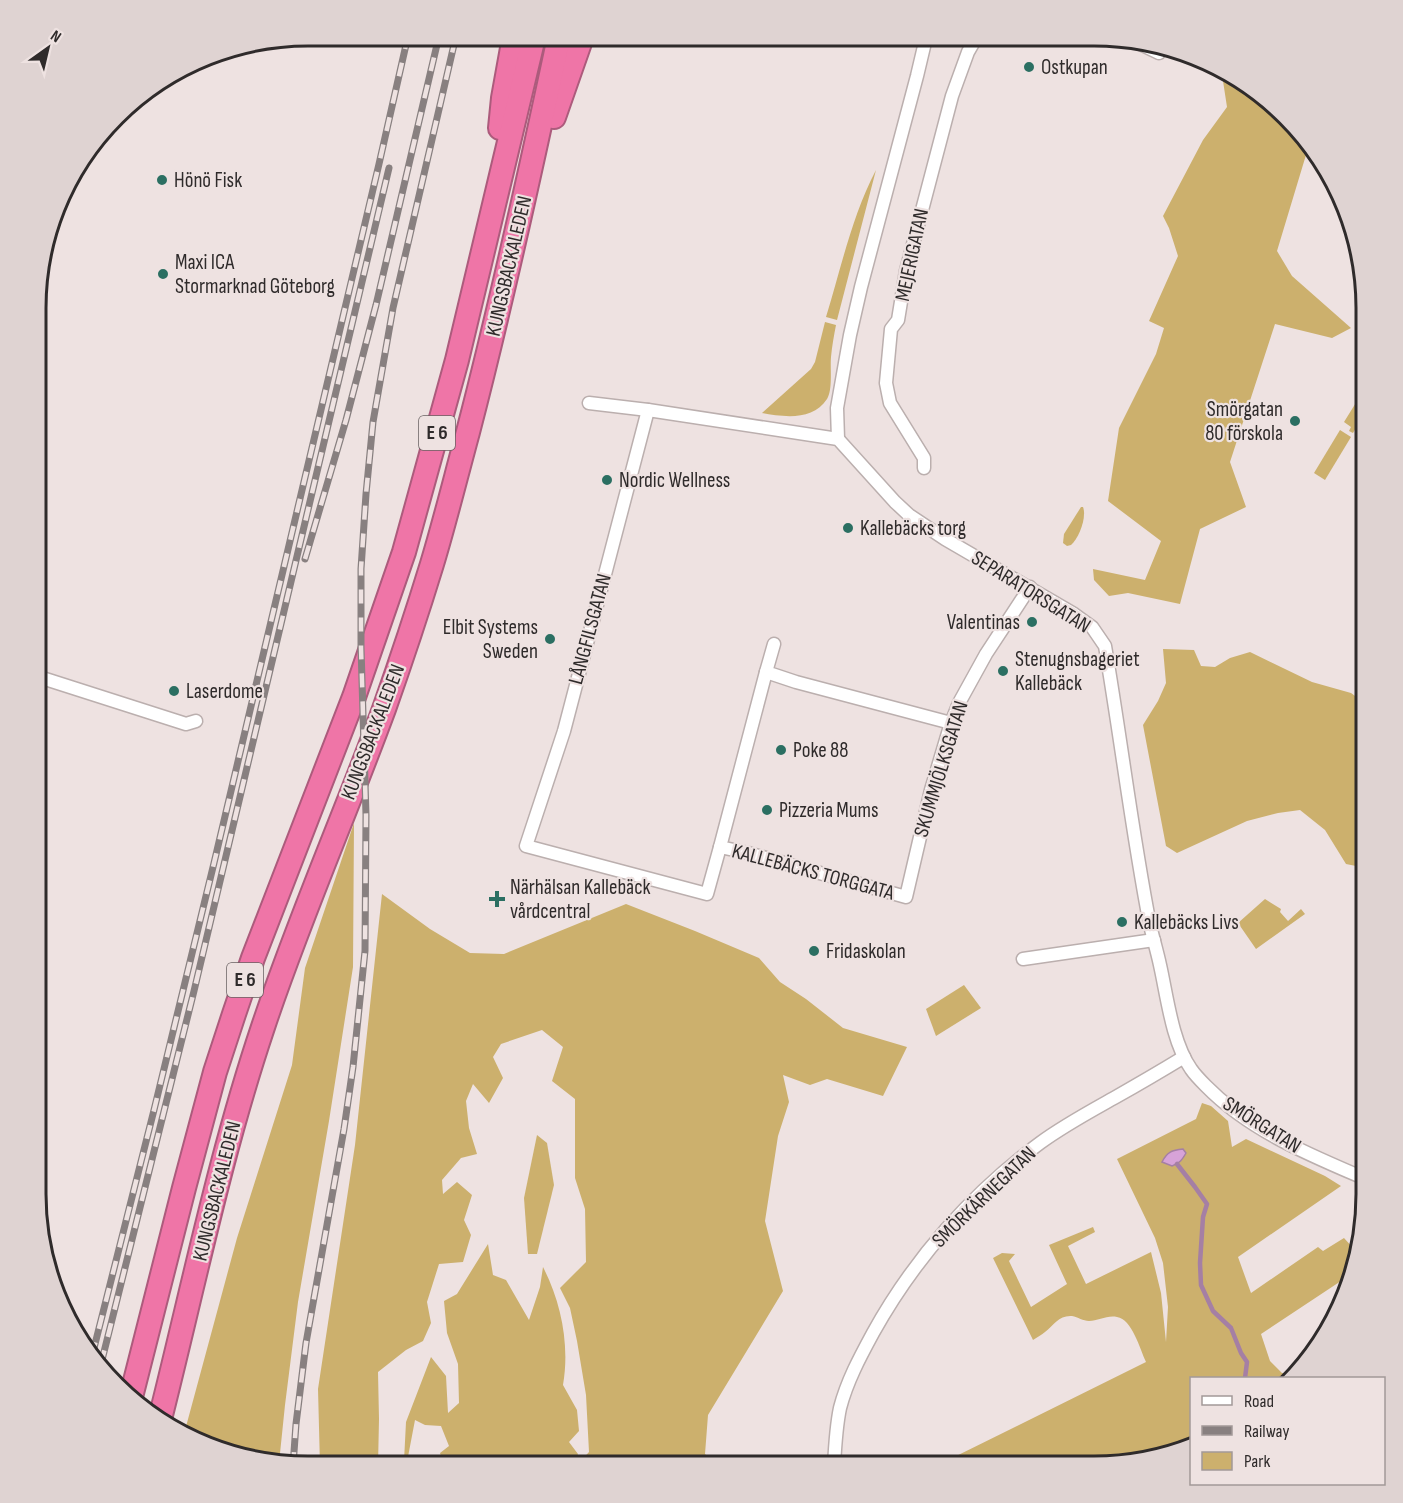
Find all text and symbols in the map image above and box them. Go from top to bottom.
north arrow [18,18,78,78]
text: N [47,27,64,47]
place label: Ostkupan [1041,55,1108,80]
marker: Ostkupan [1022,60,1036,74]
place label: Hönö Fisk [174,168,242,193]
marker: Hönö Fisk [155,173,169,187]
street label: KUNGSBACKALEDEN [481,194,537,338]
street label: MEJERIGATAN [890,206,934,304]
place label: Maxi ICA Stormarknad Göteborg [175,250,335,299]
marker: Maxi ICA Stormarknad Göteborg [156,267,170,281]
place label: Smörgatan 80 förskola [1205,397,1283,446]
marker: Smörgatan 80 förskola [1288,414,1302,428]
road number: E 6 [419,416,455,450]
place label: Nordic Wellness [619,468,730,493]
marker: Nordic Wellness [600,473,614,487]
place label: Kallebäcks torg [860,516,966,541]
marker: Kallebäcks torg [841,521,855,535]
street label: SEPARATORSGATAN [967,545,1095,639]
street label: LÅNGFILSGATAN [563,571,617,687]
place label: Valentinas [947,610,1020,635]
place label: Elbit Systems Sweden [443,615,538,664]
marker: Valentinas [1025,615,1039,629]
marker: Elbit Systems Sweden [543,632,557,646]
place label: Stenugnsbageriet Kallebäck [1015,647,1140,696]
street label: KUNGSBACKALEDEN [336,661,410,803]
marker: Stenugnsbageriet Kallebäck [996,664,1010,678]
place label: Laserdome [186,679,263,704]
marker: Laserdome [167,684,181,698]
street label: SKUMMJÖLKSGATAN [908,698,974,840]
place label: Poke 88 [793,738,848,763]
marker: Poke 88 [774,743,788,757]
place label: Pizzeria Mums [779,798,879,823]
marker: Pizzeria Mums [760,803,774,817]
street label: KALLEBÄCKS TORGGATA [729,838,898,906]
place label: Närhälsan Kallebäck vårdcentral [510,875,651,924]
marker: Närhälsan Kallebäck vårdcentral [488,890,506,908]
place label: Kallebäcks Livs [1134,910,1239,935]
marker: Kallebäcks Livs [1115,915,1129,929]
place label: Fridaskolan [826,939,906,964]
marker: Fridaskolan [807,944,821,958]
road number: E 6 [227,963,263,997]
street label: SMÖRGATAN [1218,1091,1306,1159]
street label: KUNGSBACKALEDEN [188,1119,246,1263]
street label: SMÖRKÄRNEGATAN [927,1141,1041,1253]
legend [1190,1377,1385,1485]
text: Road [1244,1391,1274,1412]
text: Railway [1244,1421,1289,1442]
text: Park [1244,1451,1270,1472]

